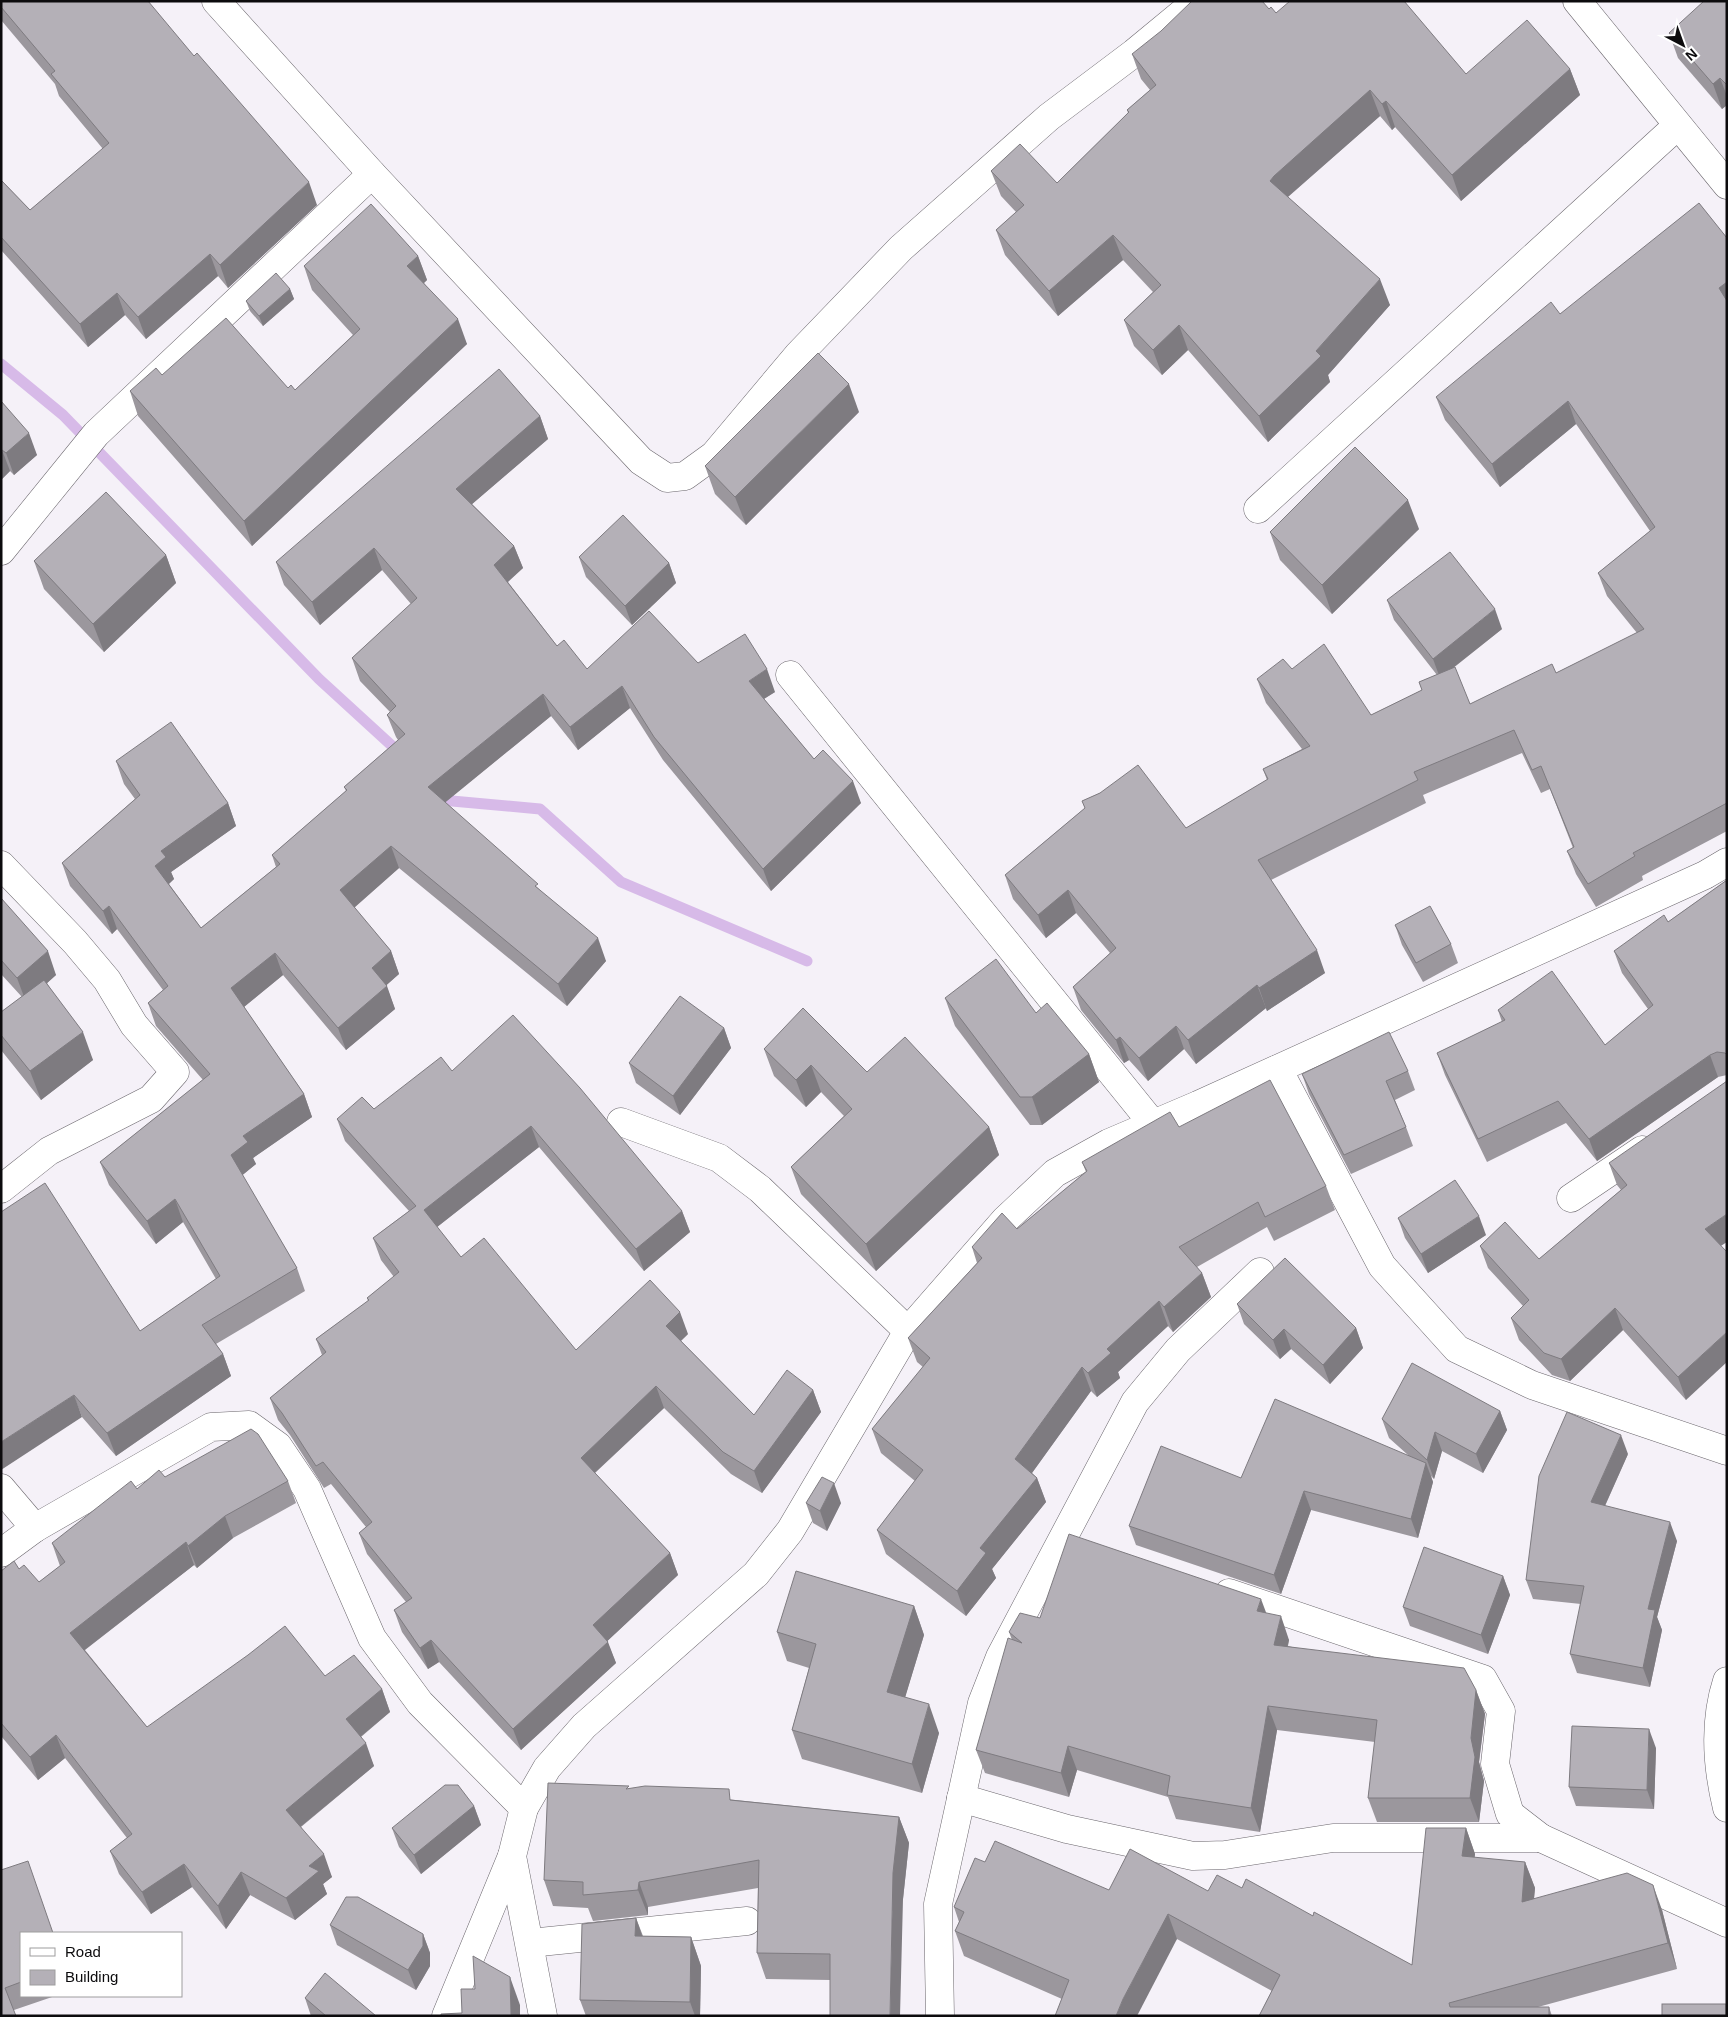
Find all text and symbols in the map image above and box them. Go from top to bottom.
north arrow [1658,20,1708,70]
text: N [1682,45,1701,64]
legend [20,1932,182,1997]
text: Road [65,1943,101,1960]
text: Building [65,1968,118,1985]

